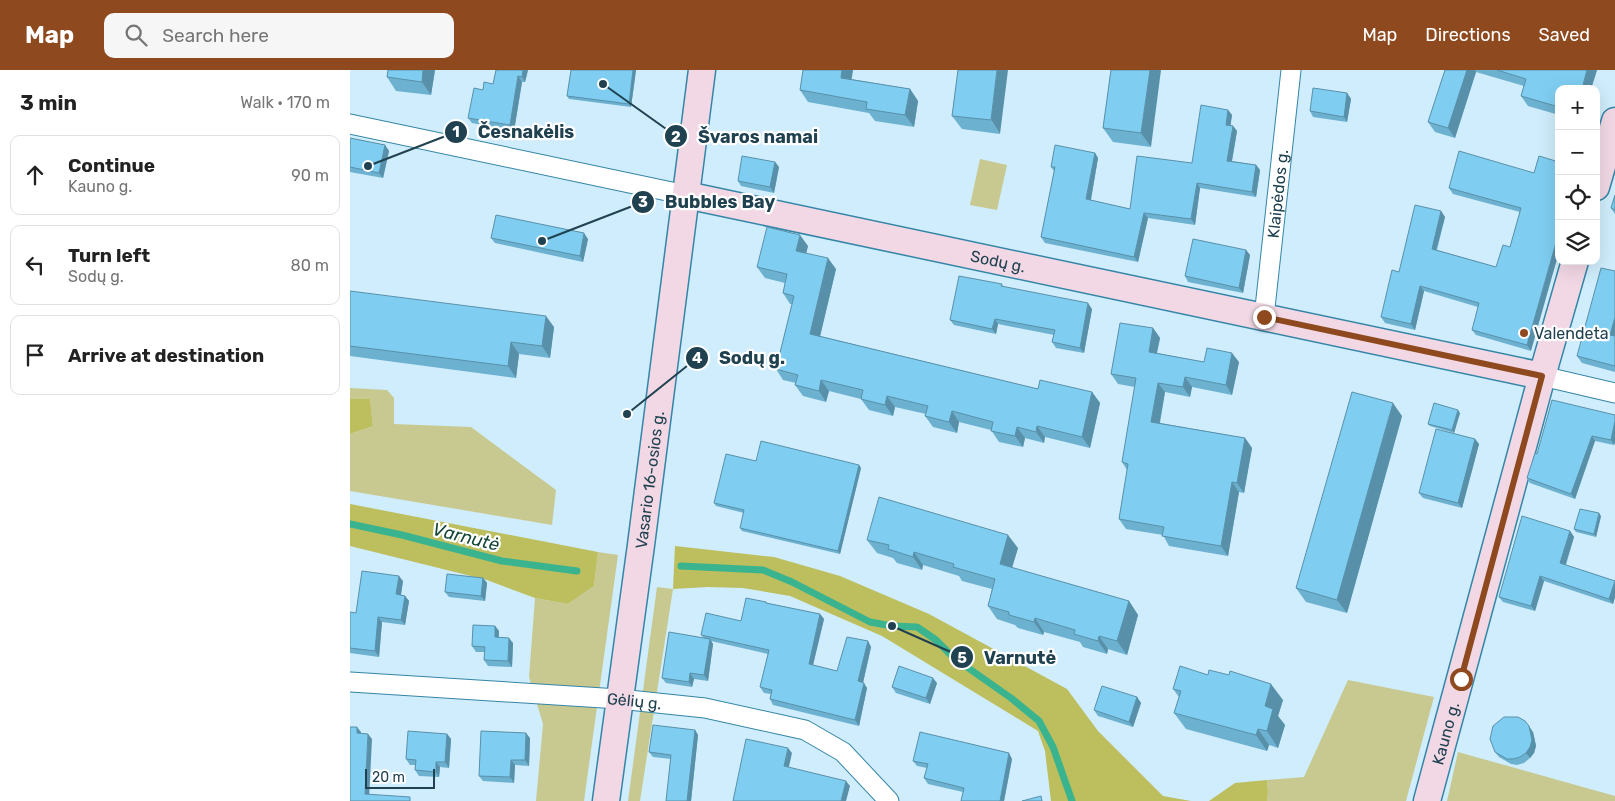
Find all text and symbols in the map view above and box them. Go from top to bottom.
search box [104,13,454,58]
text: Map [25,21,74,49]
icon: search [122,21,150,49]
text: Search here [162,24,269,47]
text: Map [1362,24,1397,46]
text: Directions [1425,24,1511,46]
text: Saved [1539,24,1590,46]
map controls [1555,85,1600,265]
button: + [1555,85,1600,130]
text: 3 min [20,90,77,115]
text: Walk · 170 m [240,93,330,112]
callout: Česnakėlis [443,116,585,149]
callout: Švaros namai [663,120,828,153]
text: Česnakėlis [478,121,574,143]
text: 1 [452,123,460,141]
text: Švaros namai [698,126,818,148]
text: 2 [671,128,681,146]
button: − [1555,130,1600,175]
street label: Klaipėdos g. [1263,148,1292,239]
text: Continue [68,154,155,177]
icon: ahead [21,161,49,189]
text: 90 m [291,166,329,185]
button: locate [1555,175,1600,220]
text: Kauno g. [68,177,132,196]
callout: Bubbles Bay [630,185,785,218]
text: Bubbles Bay [665,191,775,213]
text: 3 [638,193,648,211]
button: layers [1555,220,1600,265]
text: Turn left [68,244,150,267]
street label: Sodų g. [969,246,1027,276]
icon: left [21,251,49,279]
text: 80 m [291,256,329,275]
text: Sodų g. [68,267,124,286]
route end [1253,306,1276,329]
place label: Valendeta [1534,324,1608,343]
marker: Valendeta [1518,327,1530,339]
icon: arrive [21,341,49,369]
callout: Sodų g. [684,341,795,374]
text: Arrive at destination [68,344,264,367]
text: Sodų g. [719,347,785,369]
text: 4 [692,349,702,367]
street label: Vasario 16-osios g. [631,410,668,550]
water label: Varnutė [430,518,502,556]
callout: Varnutė [949,641,1067,674]
text: Varnutė [984,647,1057,669]
text: 5 [957,649,967,667]
route start [1450,668,1473,691]
street label: Gėlių g. [606,689,663,713]
street label: Kauno g. [1428,700,1463,767]
scale bar [365,766,435,789]
text: 20 m [372,769,405,786]

